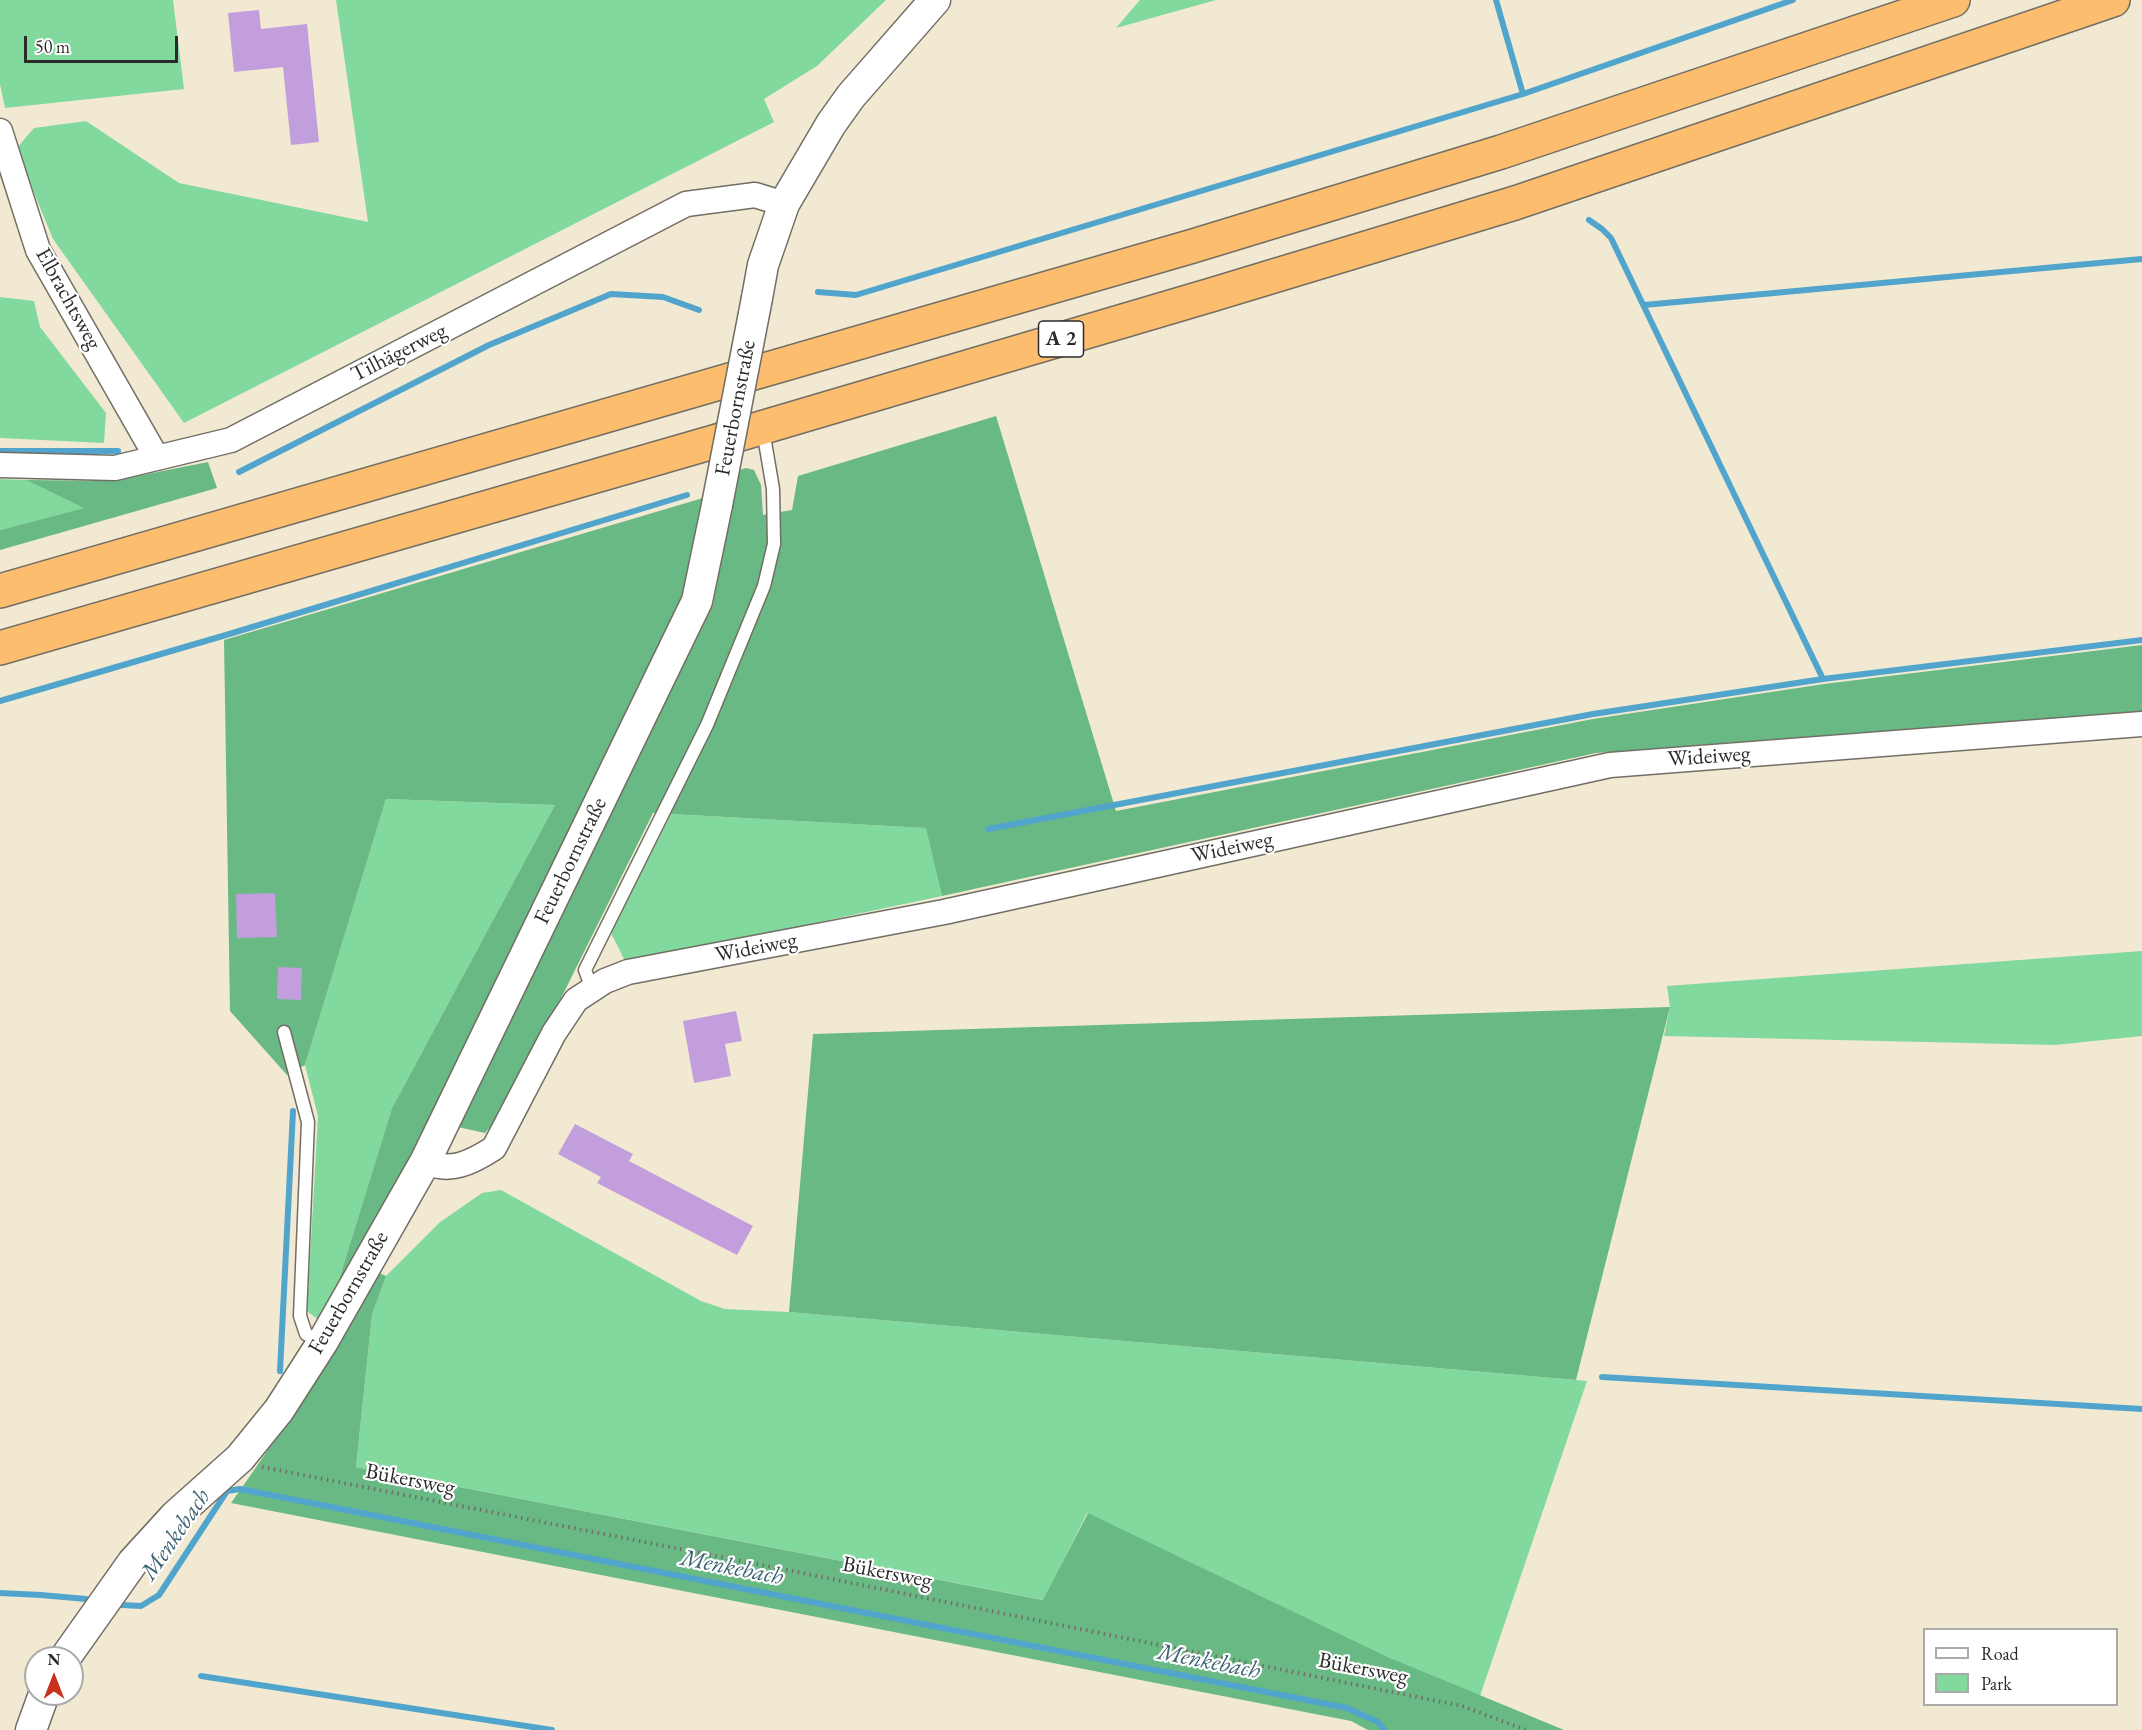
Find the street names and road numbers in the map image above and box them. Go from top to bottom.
street label: Elbrachtsweg [29,244,107,354]
street label: Tilhägerweg [347,318,451,388]
road number: A 2 [1038,321,1084,357]
street label: Feuerbornstraße [710,338,762,478]
street label: Wideiweg [1667,741,1751,773]
street label: Feuerbornstraße [529,793,613,929]
street label: Wideiweg [1189,826,1275,870]
street label: Wideiweg [713,927,799,969]
street label: Feuerbornstraße [303,1227,395,1359]
street label: Bükersweg [363,1458,457,1502]
street label: Bükersweg [840,1551,934,1595]
street label: Bükersweg [1316,1647,1410,1691]

